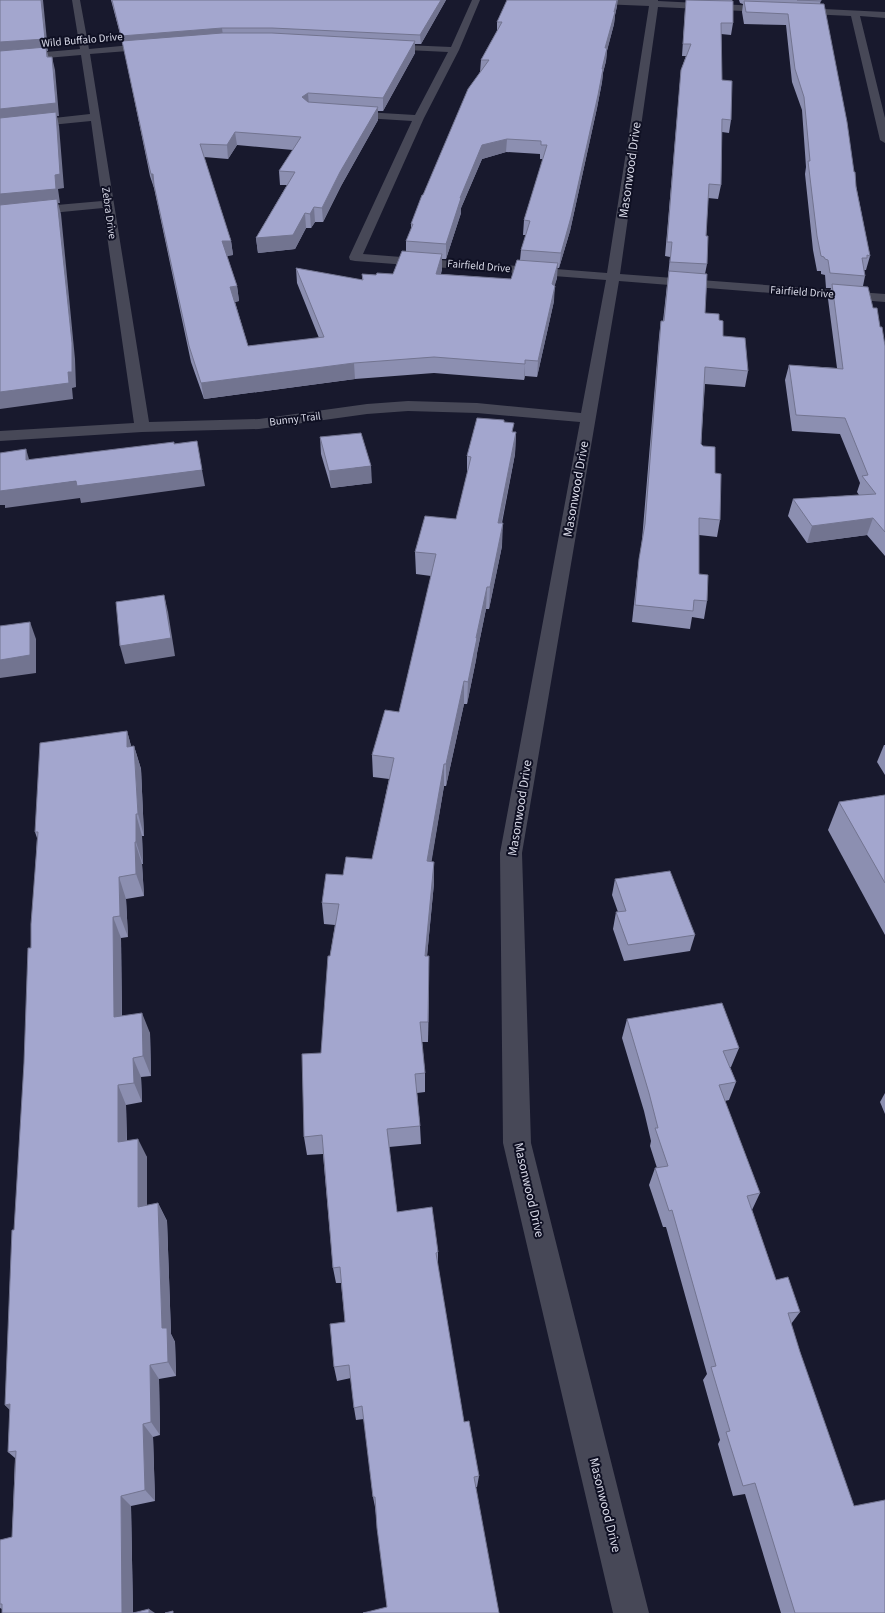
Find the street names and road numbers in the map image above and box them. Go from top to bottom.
street label: Wild Buffalo Drive [41,29,124,51]
street label: Masonwood Drive [614,121,646,219]
street label: Zebra Drive [98,186,120,241]
street label: Fairfield Drive [447,256,512,276]
street label: Fairfield Drive [770,282,835,302]
street label: Bunny Trail [268,408,322,430]
street label: Masonwood Drive [559,440,593,538]
street label: Masonwood Drive [504,759,536,857]
street label: Masonwood Drive [509,1141,549,1239]
street label: Masonwood Drive [585,1456,625,1554]

